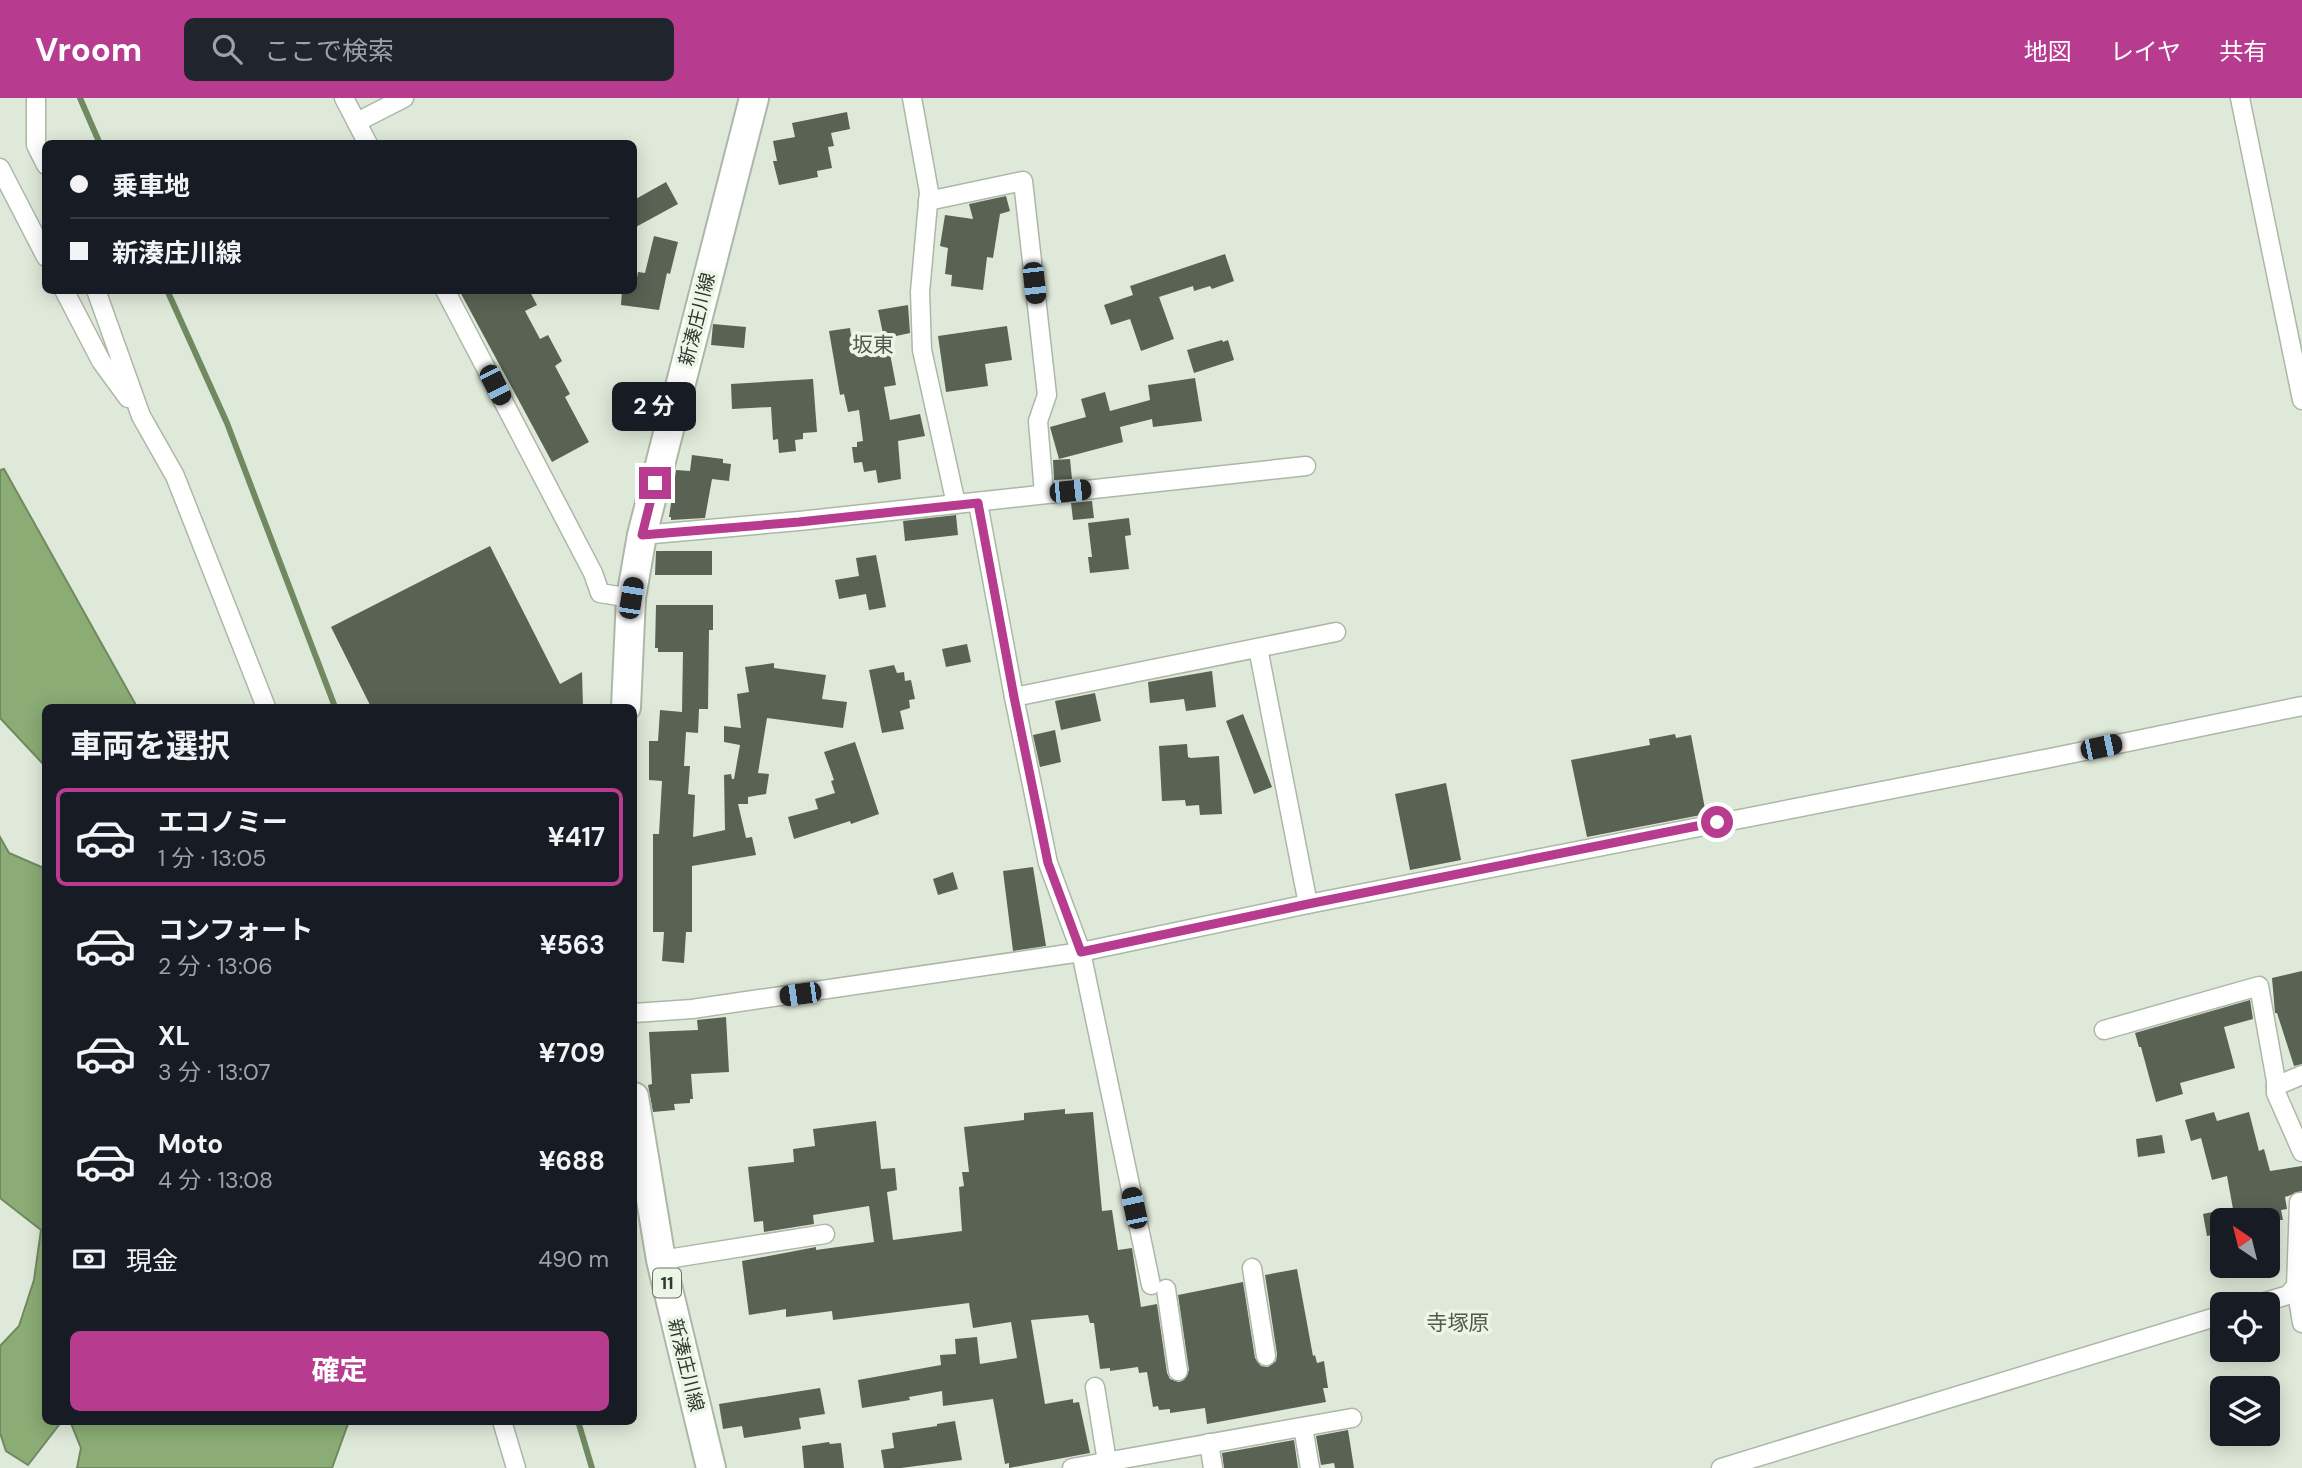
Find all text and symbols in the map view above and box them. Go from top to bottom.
search box [184,18,674,81]
text: Vroom [35,28,142,71]
icon: search [208,30,246,68]
text: ここで検索 [264,34,394,68]
text: 地図 [2024,36,2072,67]
text: レイヤ [2110,36,2181,67]
text: 共有 [2219,36,2267,67]
text: 乗車地 [112,169,190,203]
text: 新湊庄川線 [112,236,242,270]
car [1022,261,1047,305]
street label: 新湊庄川線 [673,270,721,368]
district label: 坂東 [852,331,894,359]
car [477,362,514,408]
callout: 2 分 [613,382,697,430]
text: 2 分 [633,391,675,421]
route end [639,467,671,499]
car [1049,478,1092,504]
car [618,576,645,620]
text: 車両を選択 [70,725,230,767]
car [2079,732,2124,762]
text: エコノミー [158,805,288,839]
icon: car [74,806,137,869]
route start [1701,806,1733,838]
text: ¥417 [548,820,605,854]
text: 1 分 · 13:05 [158,843,266,873]
text: コンフォート [158,913,313,947]
icon: car [74,914,137,977]
text: ¥563 [540,928,605,962]
text: 2 分 · 13:06 [158,951,273,981]
car [778,981,823,1007]
text: XL [158,1019,190,1053]
icon: car [74,1022,137,1085]
text: ¥709 [539,1036,605,1070]
text: 3 分 · 13:07 [158,1057,271,1087]
text: Moto [158,1127,223,1161]
icon: car [74,1130,137,1193]
text: ¥688 [539,1144,605,1178]
text: 4 分 · 13:08 [158,1165,273,1195]
car [1120,1185,1149,1231]
north arrow [2210,1208,2280,1278]
map controls [2210,1208,2280,1446]
icon: cash [70,1240,108,1278]
text: 現金 [126,1244,178,1278]
text: 490 m [538,1244,609,1274]
road number: 11 [653,1268,681,1298]
button: locate [2210,1292,2280,1362]
district label: 寺塚原 [1427,1309,1490,1337]
street label: 新湊庄川線 [662,1316,710,1414]
button: 確定 [70,1331,609,1411]
button: layers [2210,1376,2280,1446]

